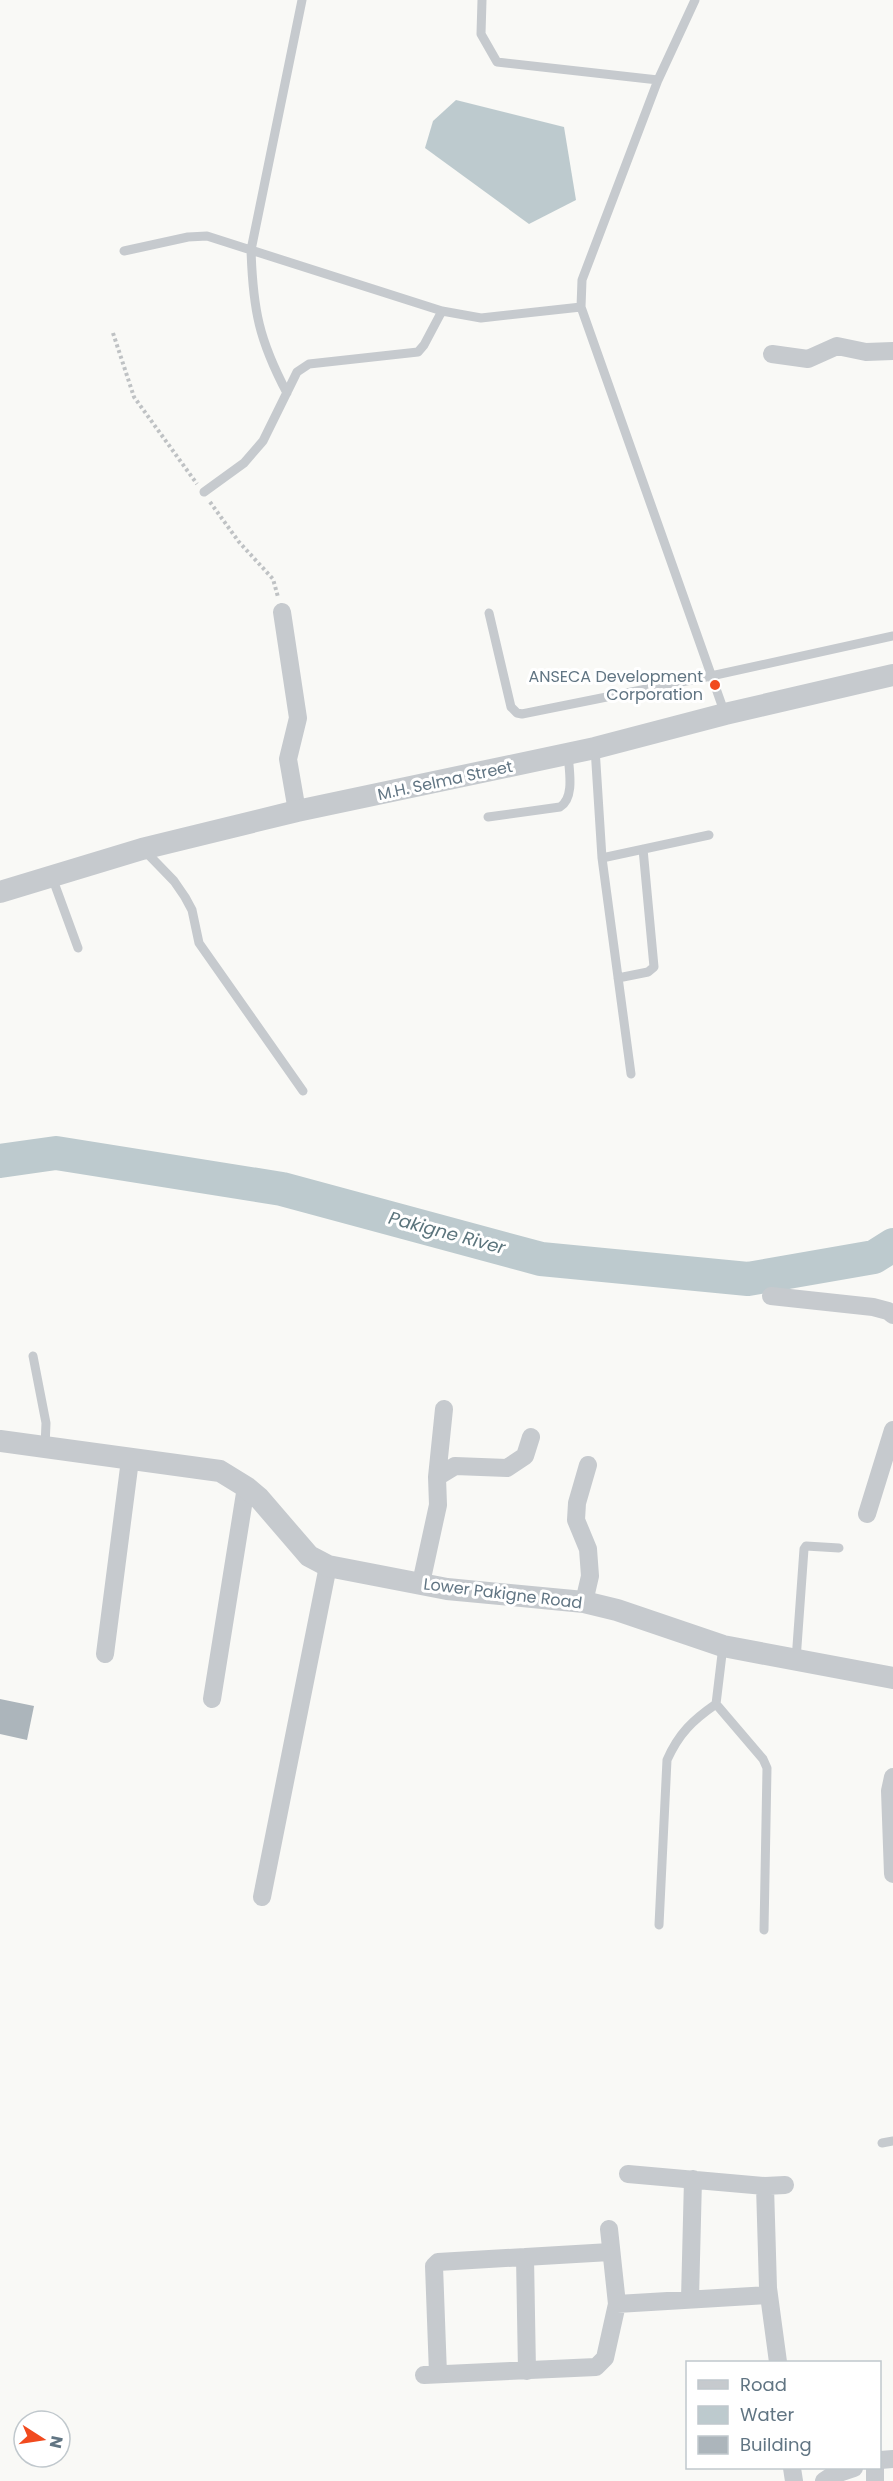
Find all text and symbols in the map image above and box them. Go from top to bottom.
place label: ANSECA Development Corporation [528,665,703,706]
marker: ANSECA Development Corporation [708,678,722,692]
street label: M.H. Selma Street [375,755,515,806]
water label: Pakigne River [386,1205,509,1260]
street label: Lower Pakigne Road [422,1572,584,1615]
legend [686,2361,881,2469]
text: Road [740,2372,787,2397]
text: Water [740,2402,794,2427]
north arrow [12,2409,72,2469]
text: Building [740,2432,812,2457]
text: N [44,2434,69,2450]

